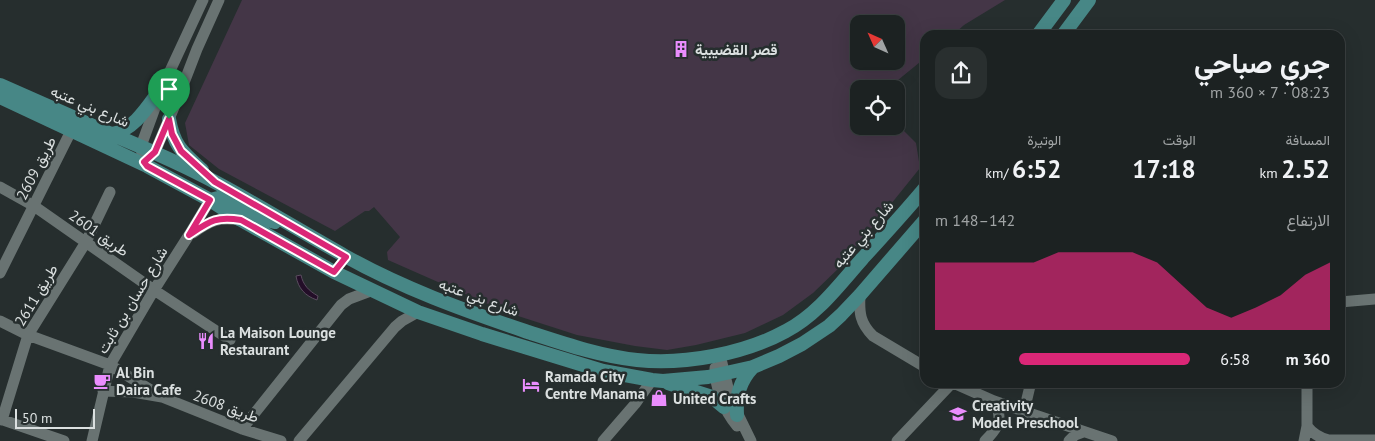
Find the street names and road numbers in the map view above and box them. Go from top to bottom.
street label: شارع بني عتبه [46,81,132,135]
street label: طريق 2609 [12,133,61,203]
street label: شارع بني عتبه [828,196,901,274]
street label: طريق 2601 [65,206,133,261]
street label: شارع حسان بن ثابت [93,243,173,358]
street label: طريق 2611 [10,261,63,330]
street label: شارع بني عتبه [435,274,522,324]
street label: طريق 2608 [190,385,262,428]

